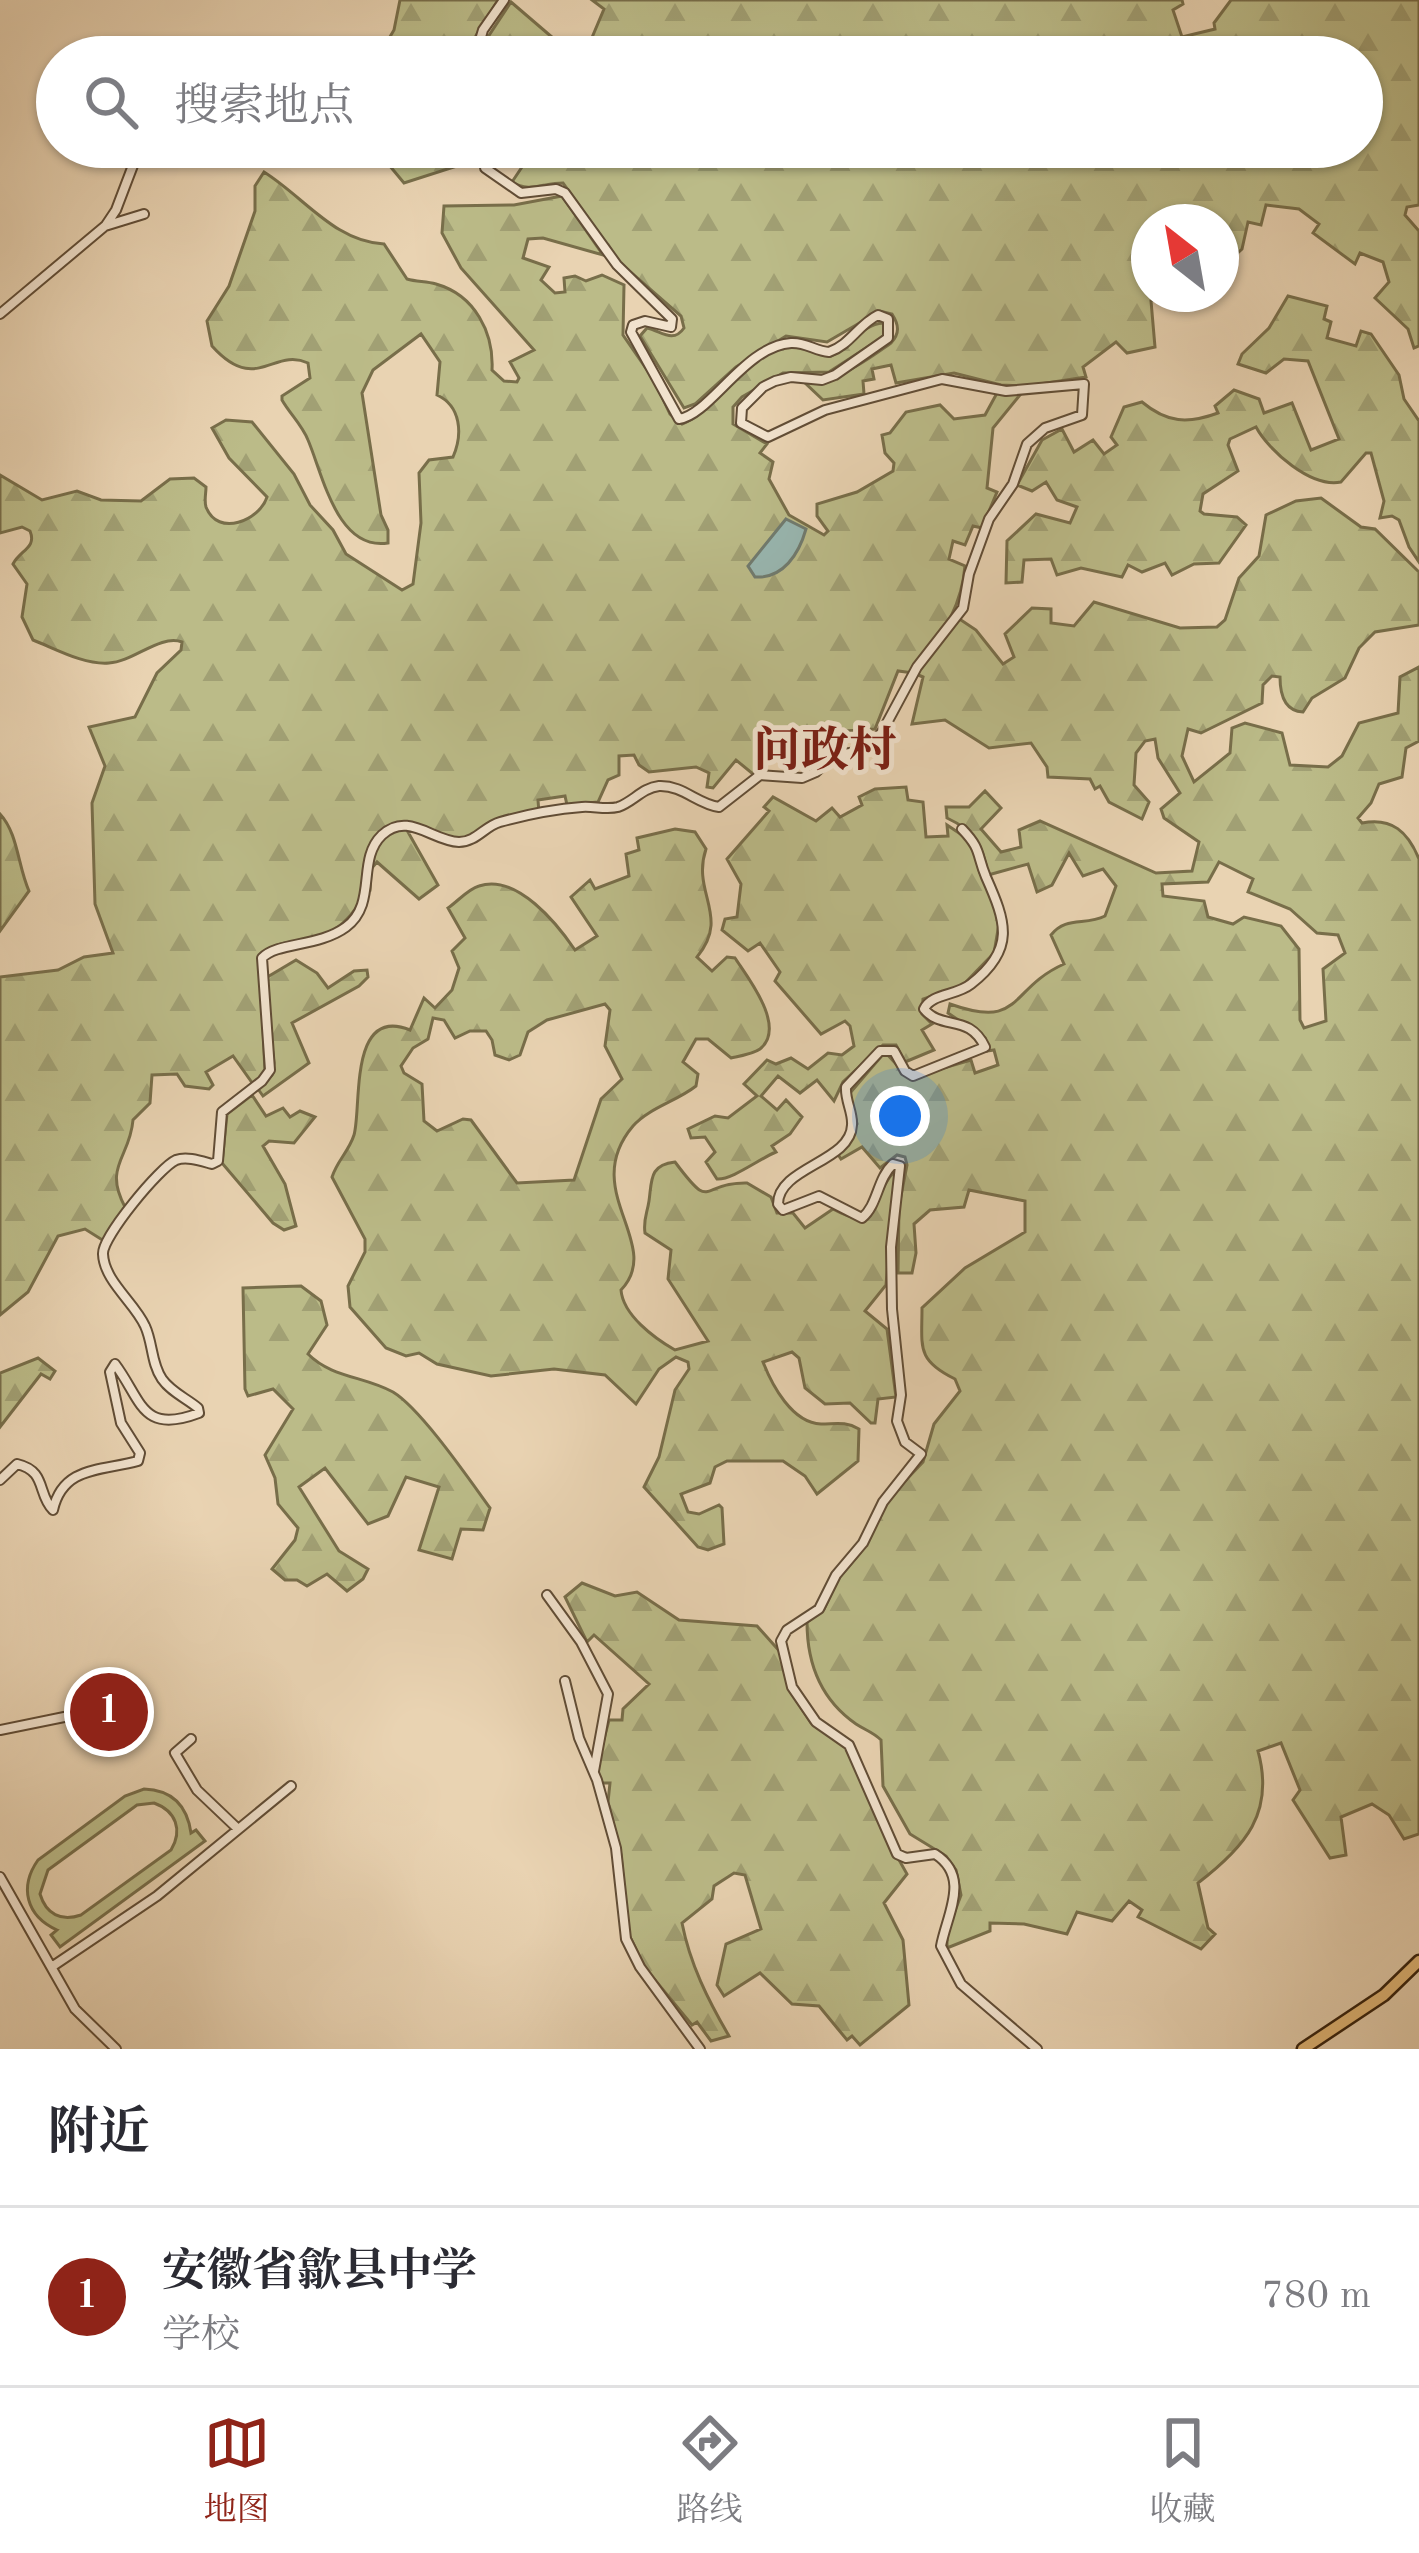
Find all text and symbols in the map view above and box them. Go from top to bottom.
search box [36,36,1383,168]
icon: search [78,69,144,135]
text: 搜索地点 [174,86,354,131]
north arrow [1131,204,1239,312]
district label: 问政村 [753,725,897,777]
your location [870,1086,930,1146]
pin: 1 [70,1667,148,1757]
text: 附近 [48,2109,150,2160]
text: 安徽省歙县中学 [162,2251,477,2296]
text: 1 [76,2277,98,2316]
text: 780 m [1261,2277,1371,2316]
text: 学校 [162,2317,240,2356]
tab: 地图 [204,2410,270,2532]
tab: 路线 [677,2410,743,2532]
tab: 收藏 [1150,2410,1216,2532]

